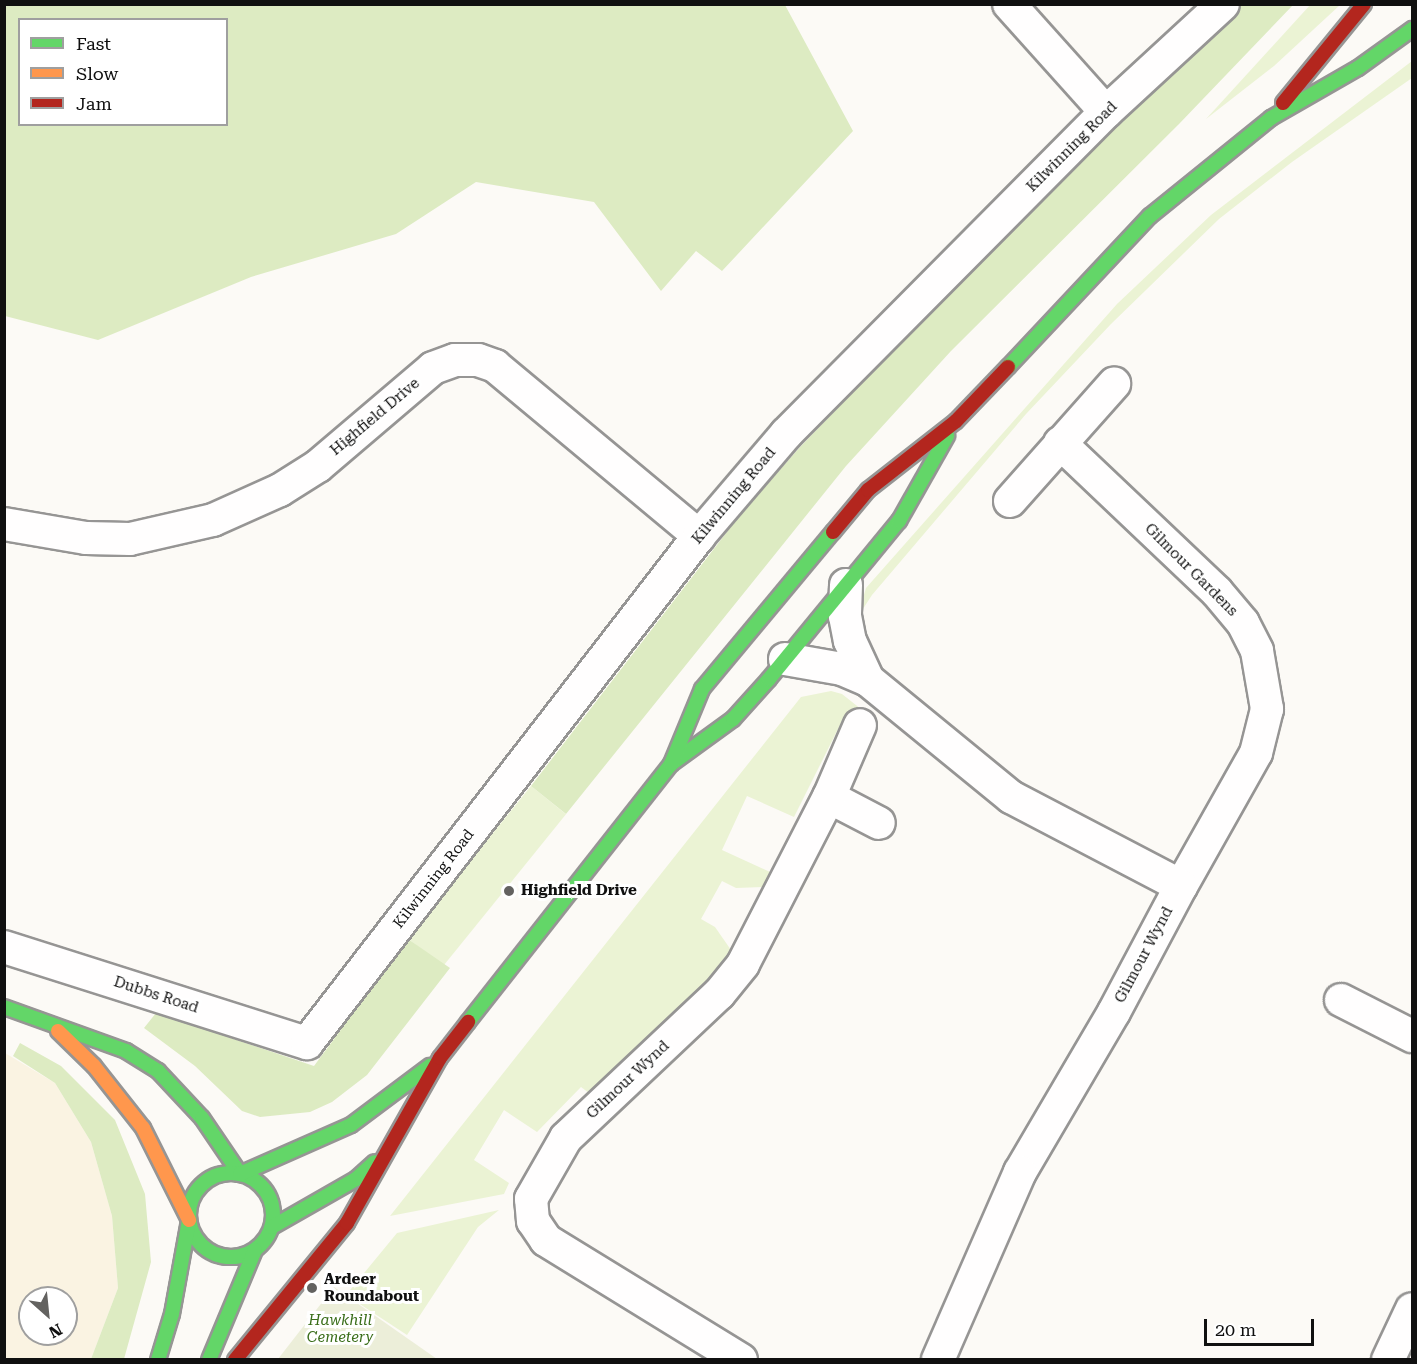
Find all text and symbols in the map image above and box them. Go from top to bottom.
legend [18,18,228,126]
text: Fast [76,33,111,54]
text: Slow [76,63,118,84]
text: Jam [76,93,112,114]
street label: Kilwinning Road [1023,98,1121,196]
street label: Highfield Drive [327,374,423,460]
street label: Kilwinning Road [688,444,780,548]
street label: Gilmour Gardens [1141,520,1241,620]
street label: Kilwinning Road [390,826,478,932]
place label: Highfield Drive [521,882,637,900]
marker: Highfield Drive [502,884,516,898]
street label: Gilmour Wynd [1111,904,1177,1006]
street label: Dubbs Road [111,973,201,1017]
street label: Gilmour Wynd [583,1037,673,1123]
place label: Ardeer Roundabout [324,1270,419,1305]
marker: Ardeer Roundabout [305,1281,319,1295]
north arrow [18,1286,78,1346]
scale bar [1207,1307,1316,1345]
park label: Hawkhill Cemetery [307,1311,373,1346]
text: N [46,1319,65,1342]
text: 20 m [1215,1319,1256,1340]

